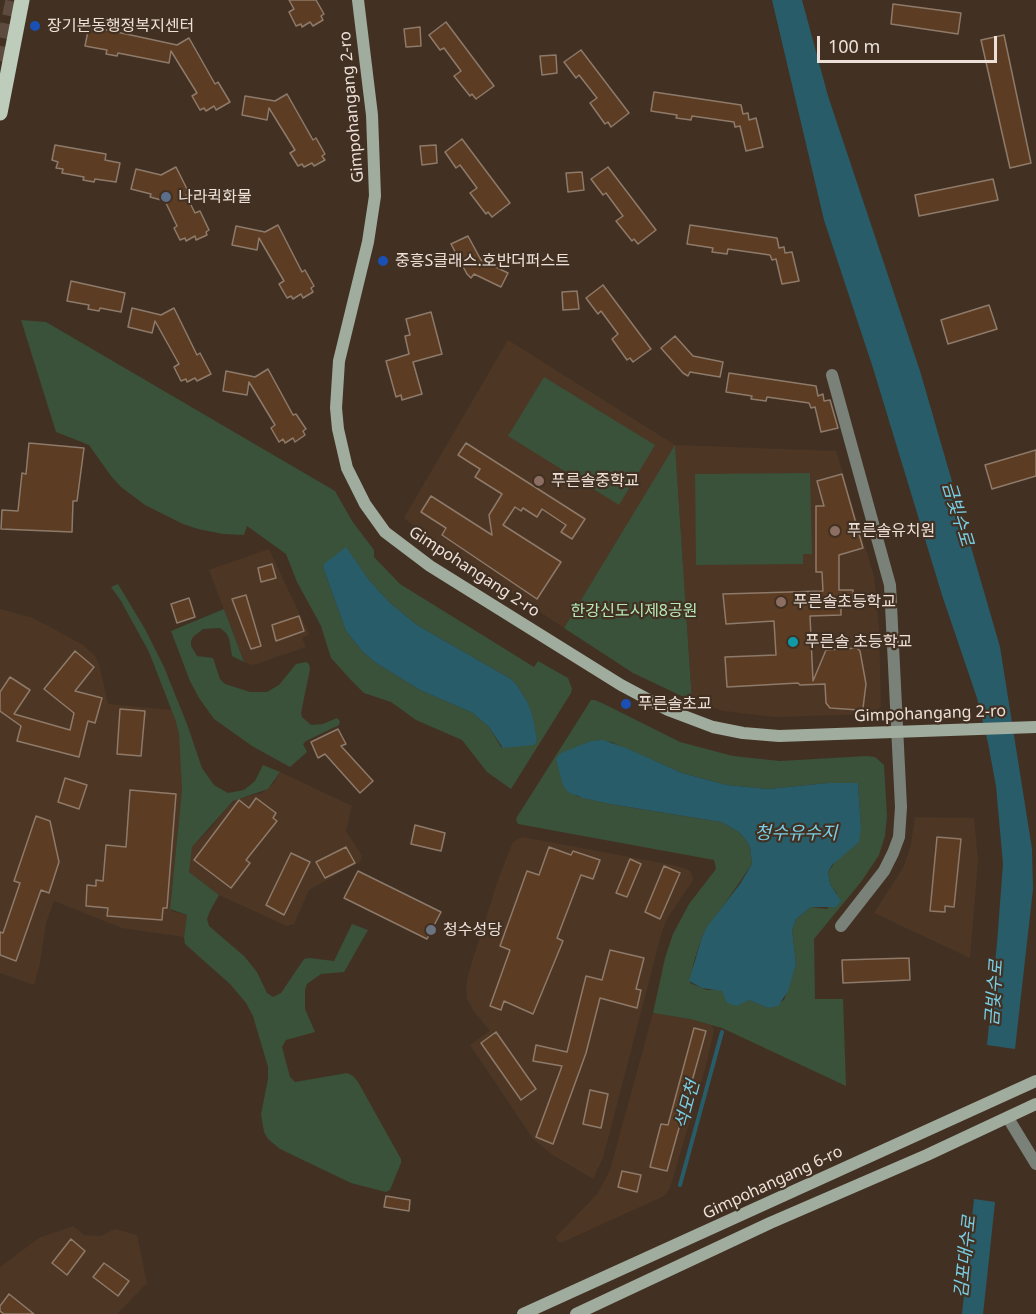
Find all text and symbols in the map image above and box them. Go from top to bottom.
place label: 장기본동행정복지센터 [47,16,194,36]
marker: 장기본동행정복지센터 [28,19,42,33]
scale bar [820,24,1000,62]
street label: Gimpohangang 2-ro [336,30,368,184]
text: 100 m [828,34,880,58]
place label: 나라퀵화물 [178,187,252,207]
marker: 나라퀵화물 [159,190,173,204]
place label: 중흥S클래스.호반더퍼스트 [395,251,570,271]
marker: 중흥S클래스.호반더퍼스트 [376,254,390,268]
place label: 푸른솔중학교 [551,471,639,491]
marker: 푸른솔중학교 [532,474,546,488]
water label: 금빛수로 [937,479,977,549]
place label: 푸른솔유치원 [847,521,935,541]
street label: Gimpohangang 2-ro [405,523,543,621]
marker: 푸른솔유치원 [828,524,842,538]
place label: 푸른솔초등학교 [793,592,896,612]
marker: 푸른솔초등학교 [774,595,788,609]
park label: 한강신도시제8공원 [571,601,697,621]
place label: 푸른솔 초등학교 [805,632,912,652]
marker: 푸른솔 초등학교 [786,635,800,649]
place label: 푸른솔초교 [638,694,712,714]
marker: 푸른솔초교 [619,697,633,711]
street label: Gimpohangang 2-ro [854,702,1006,726]
water label: 청수유수지 [755,823,837,845]
place label: 청수성당 [443,920,502,940]
marker: 청수성당 [424,923,438,937]
water label: 금빛수로 [982,959,1008,1027]
water label: 석모천 [671,1078,705,1132]
street label: Gimpohangang 6-ro [700,1142,846,1224]
water label: 김포대수로 [951,1215,981,1299]

